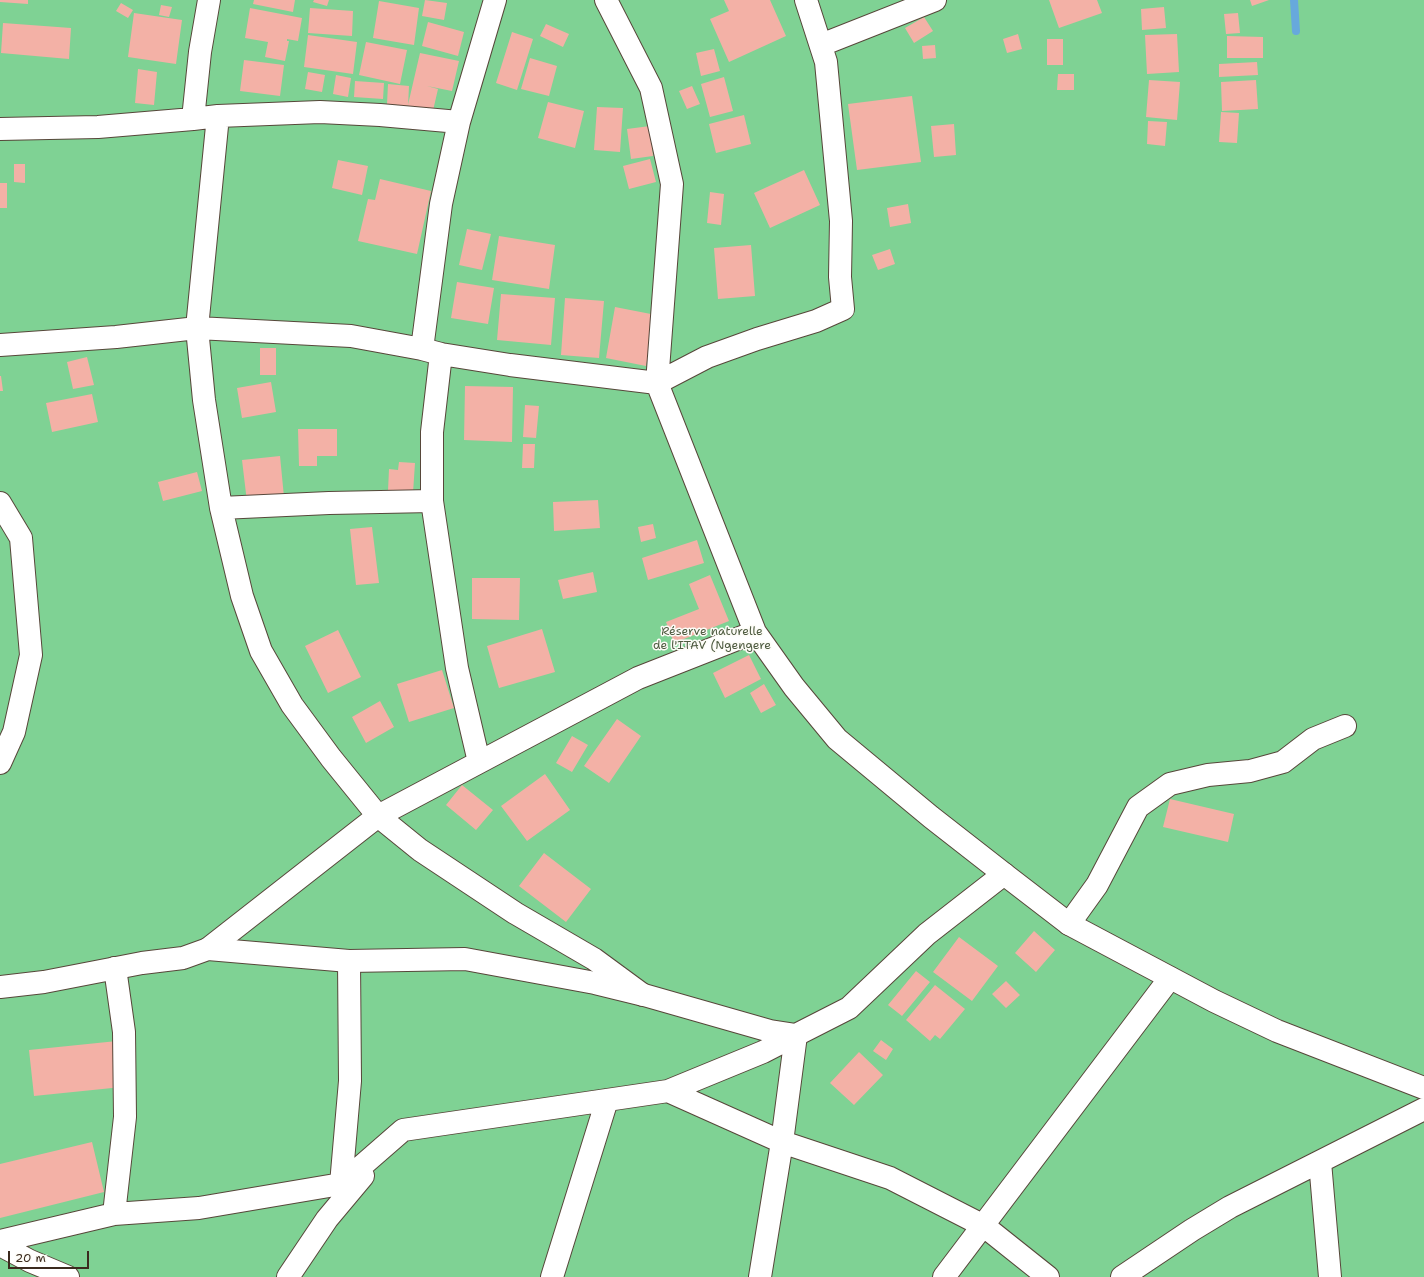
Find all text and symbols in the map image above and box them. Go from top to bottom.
park label: Réserve naturelle de l'ITAV (Ngengere [653,625,771,653]
scale bar [10,1243,91,1269]
text: 20 m [15,1250,46,1266]

